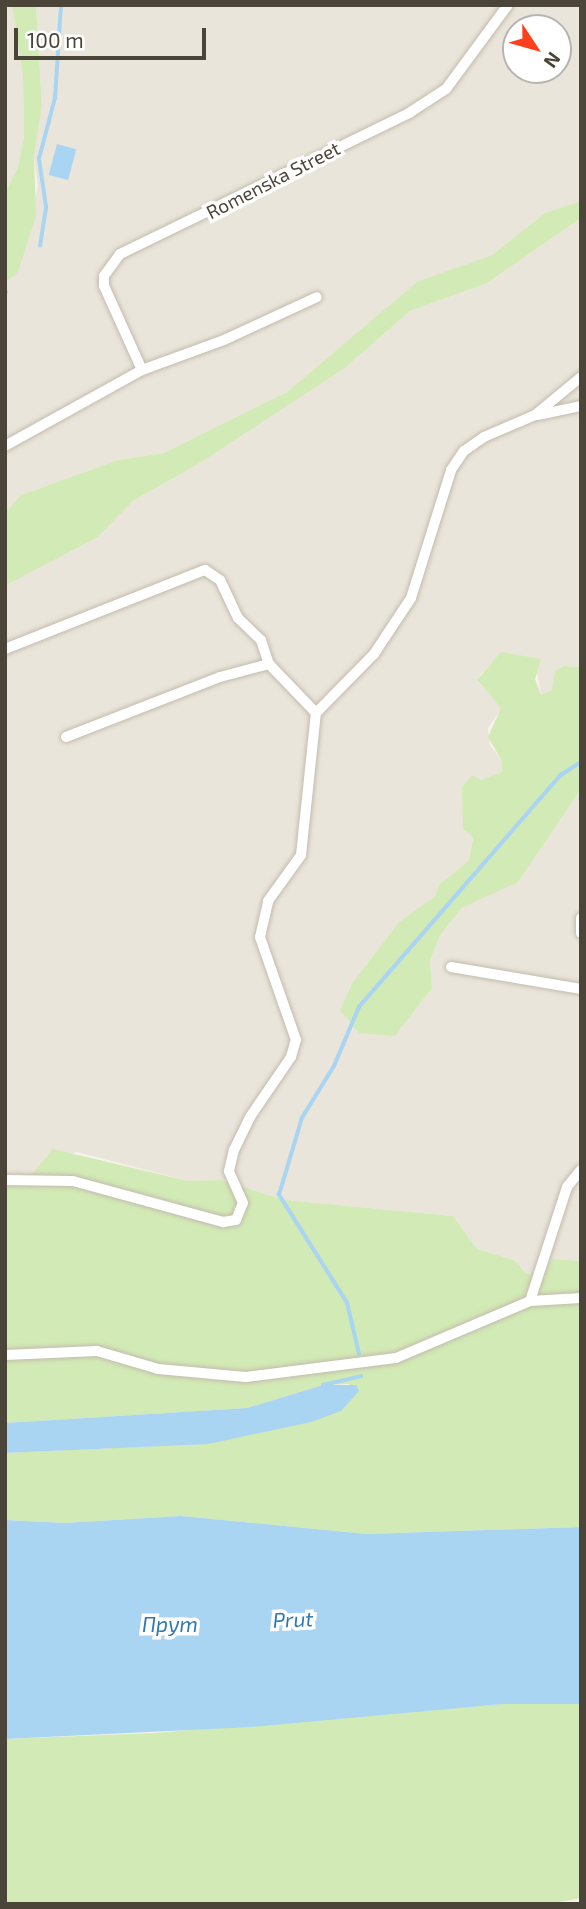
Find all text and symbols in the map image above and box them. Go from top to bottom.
scale bar [18,14,210,58]
north arrow [502,14,572,84]
text: 100 m [27,27,84,52]
text: N [539,48,566,73]
street label: Romenska Street [202,136,344,224]
water label: Prut [272,1606,314,1632]
water label: Прут [142,1611,198,1637]

